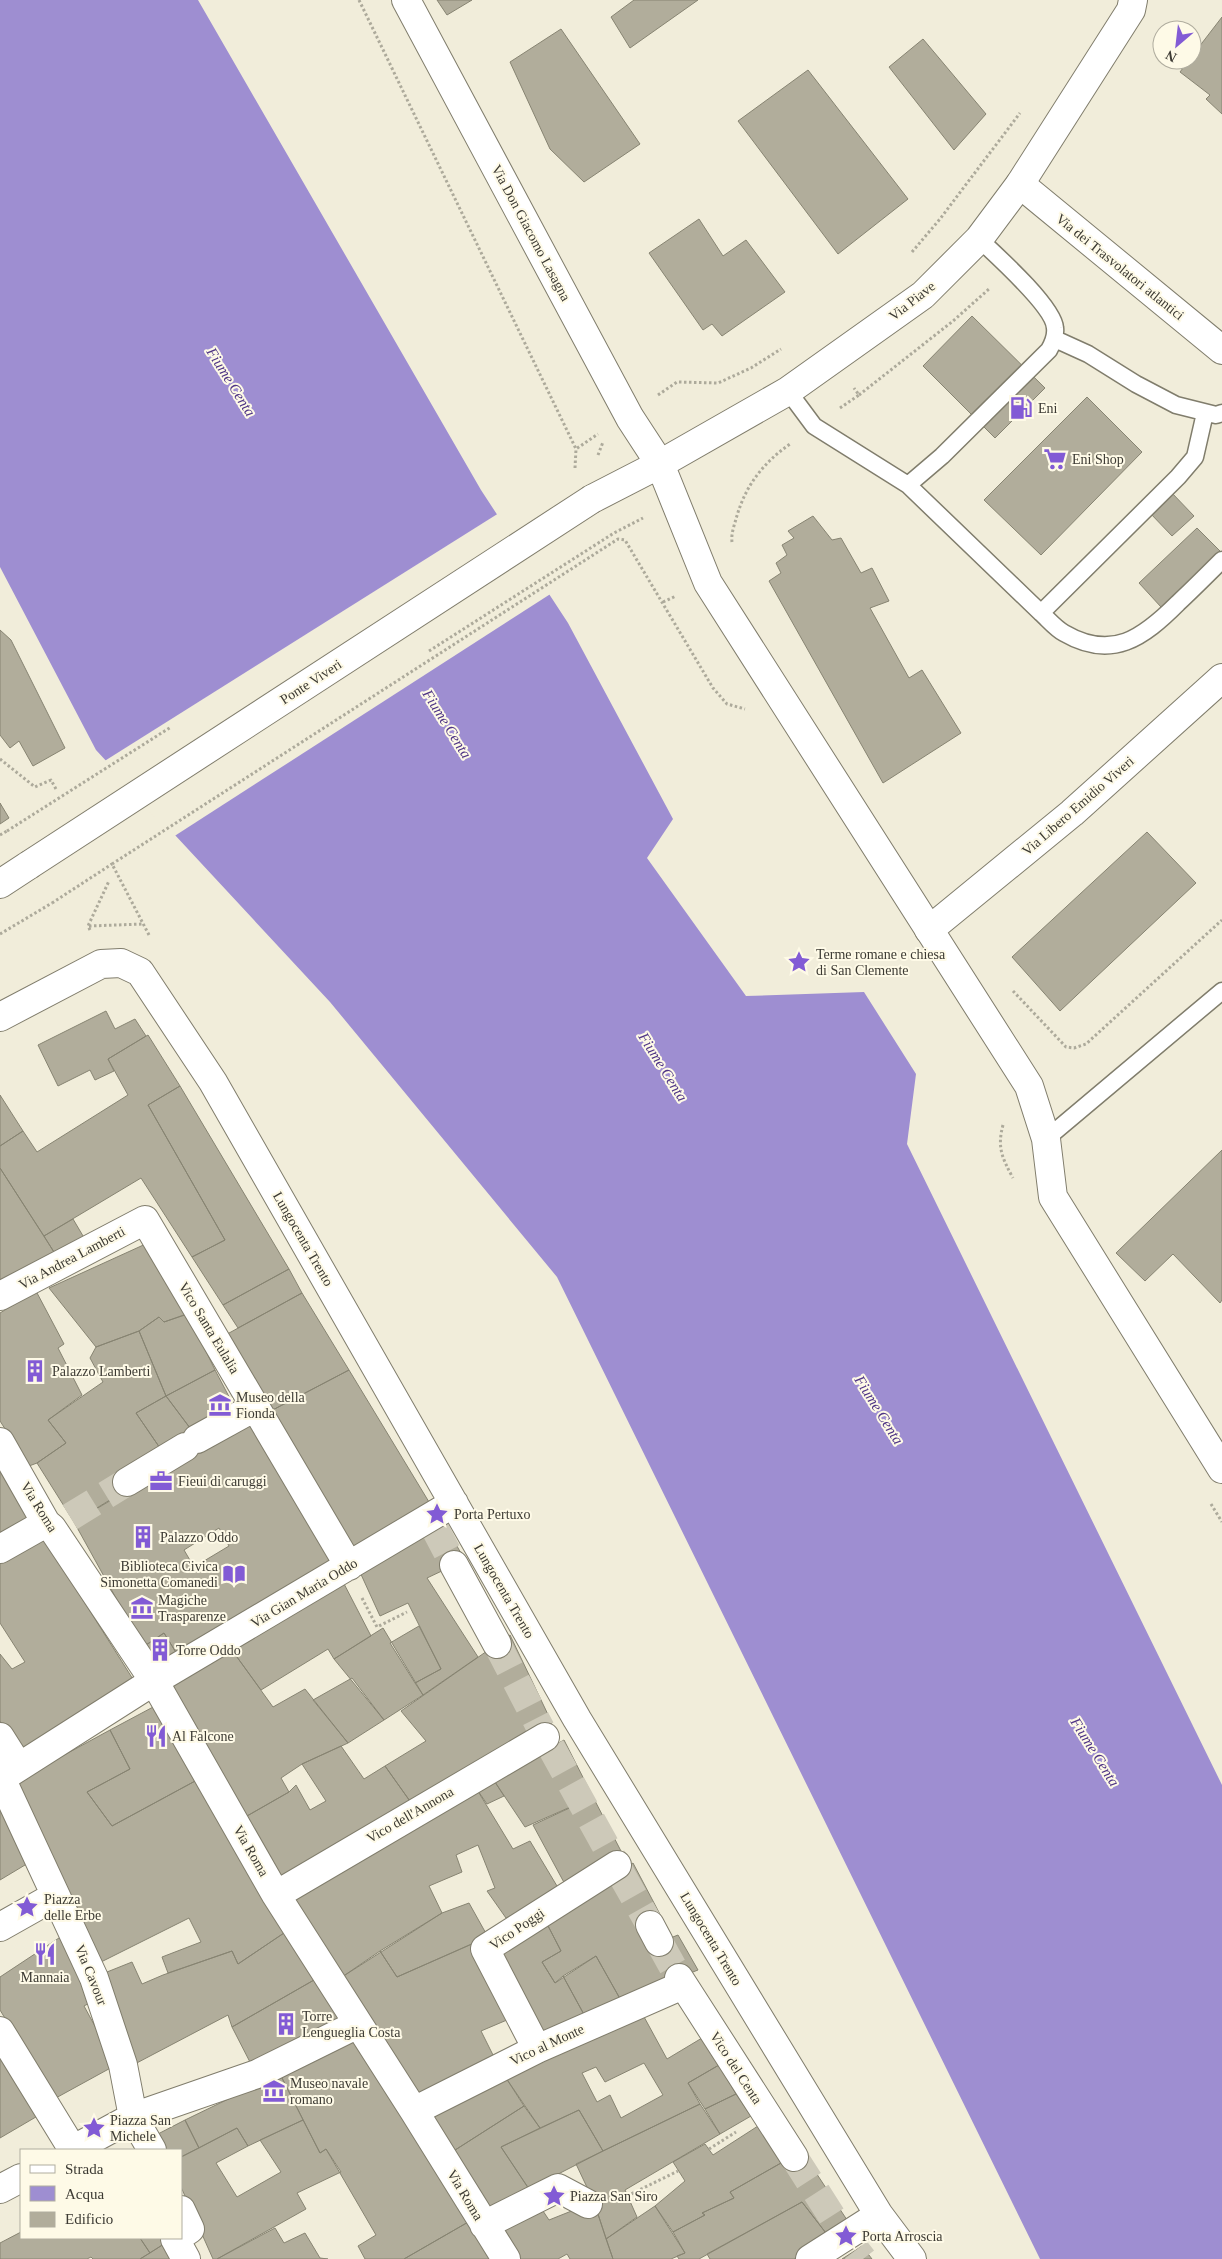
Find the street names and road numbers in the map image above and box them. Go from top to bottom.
street label: Via Don Giacomo Lasagna [489,162,574,304]
street label: Via dei Trasvolatori atlantici [1053,211,1187,323]
street label: Via Piave [886,278,938,324]
street label: Ponte Viveri [278,657,345,707]
street label: Via Libero Emidio Viveri [1019,753,1137,859]
street label: Lungocenta Trento [270,1189,336,1289]
street label: Via Andrea Lamberti [16,1224,128,1292]
street label: Vico Santa Eulalia [176,1280,243,1377]
street label: Via Roma [18,1479,61,1536]
street label: Lungocenta Trento [471,1541,537,1641]
street label: Via Gian Maria Oddo [248,1555,360,1631]
street label: Vico dell'Annona [364,1784,457,1846]
street label: Via Roma [230,1823,272,1880]
street label: Lungocenta Trento [677,1890,745,1988]
street label: Vico Poggi [487,1905,547,1953]
street label: Via Cavour [72,1942,110,2008]
street label: Vico al Monte [508,2021,586,2069]
street label: Vico del Centa [707,2029,765,2108]
street label: Via Roma [444,2167,486,2224]

